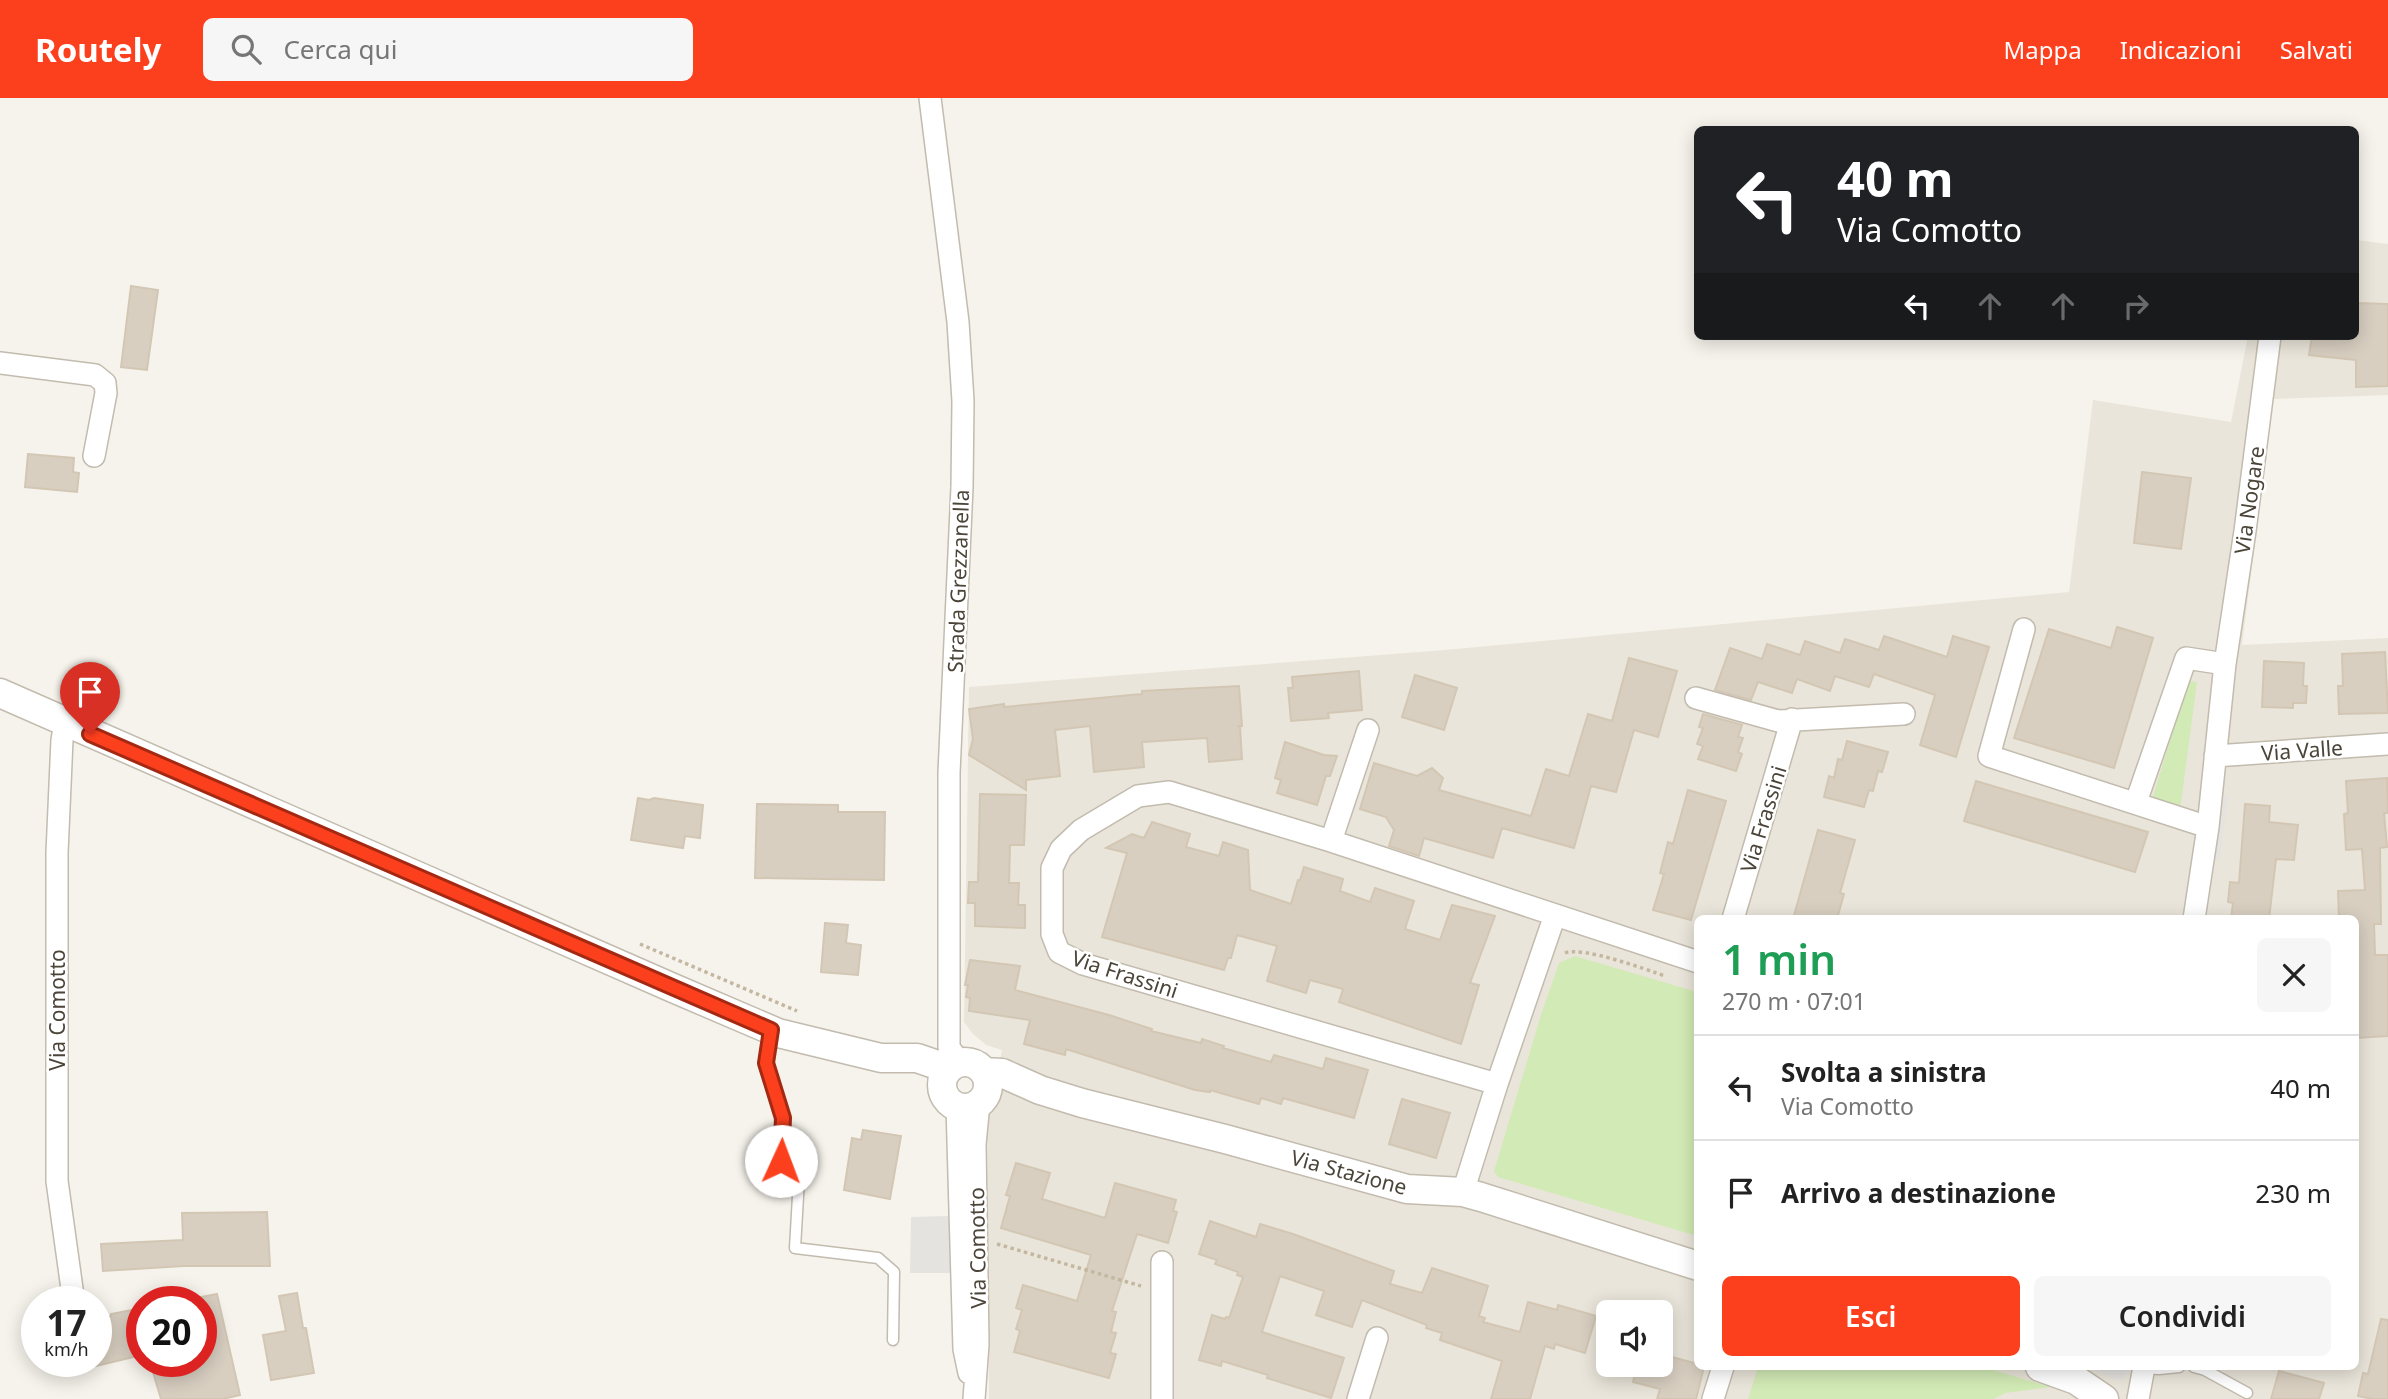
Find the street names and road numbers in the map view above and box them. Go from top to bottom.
street label: Via Nogare [2228,444,2270,556]
street label: Strada Grezzanella [941,489,975,673]
street label: Via Valle [2260,733,2344,767]
street label: Via Frassini [1734,762,1792,876]
street label: Via Frassini [1068,944,1182,1004]
street label: Via Comotto [43,949,71,1071]
street label: Via Stazione [1288,1143,1410,1201]
street label: Via Comotto [962,1187,992,1309]

